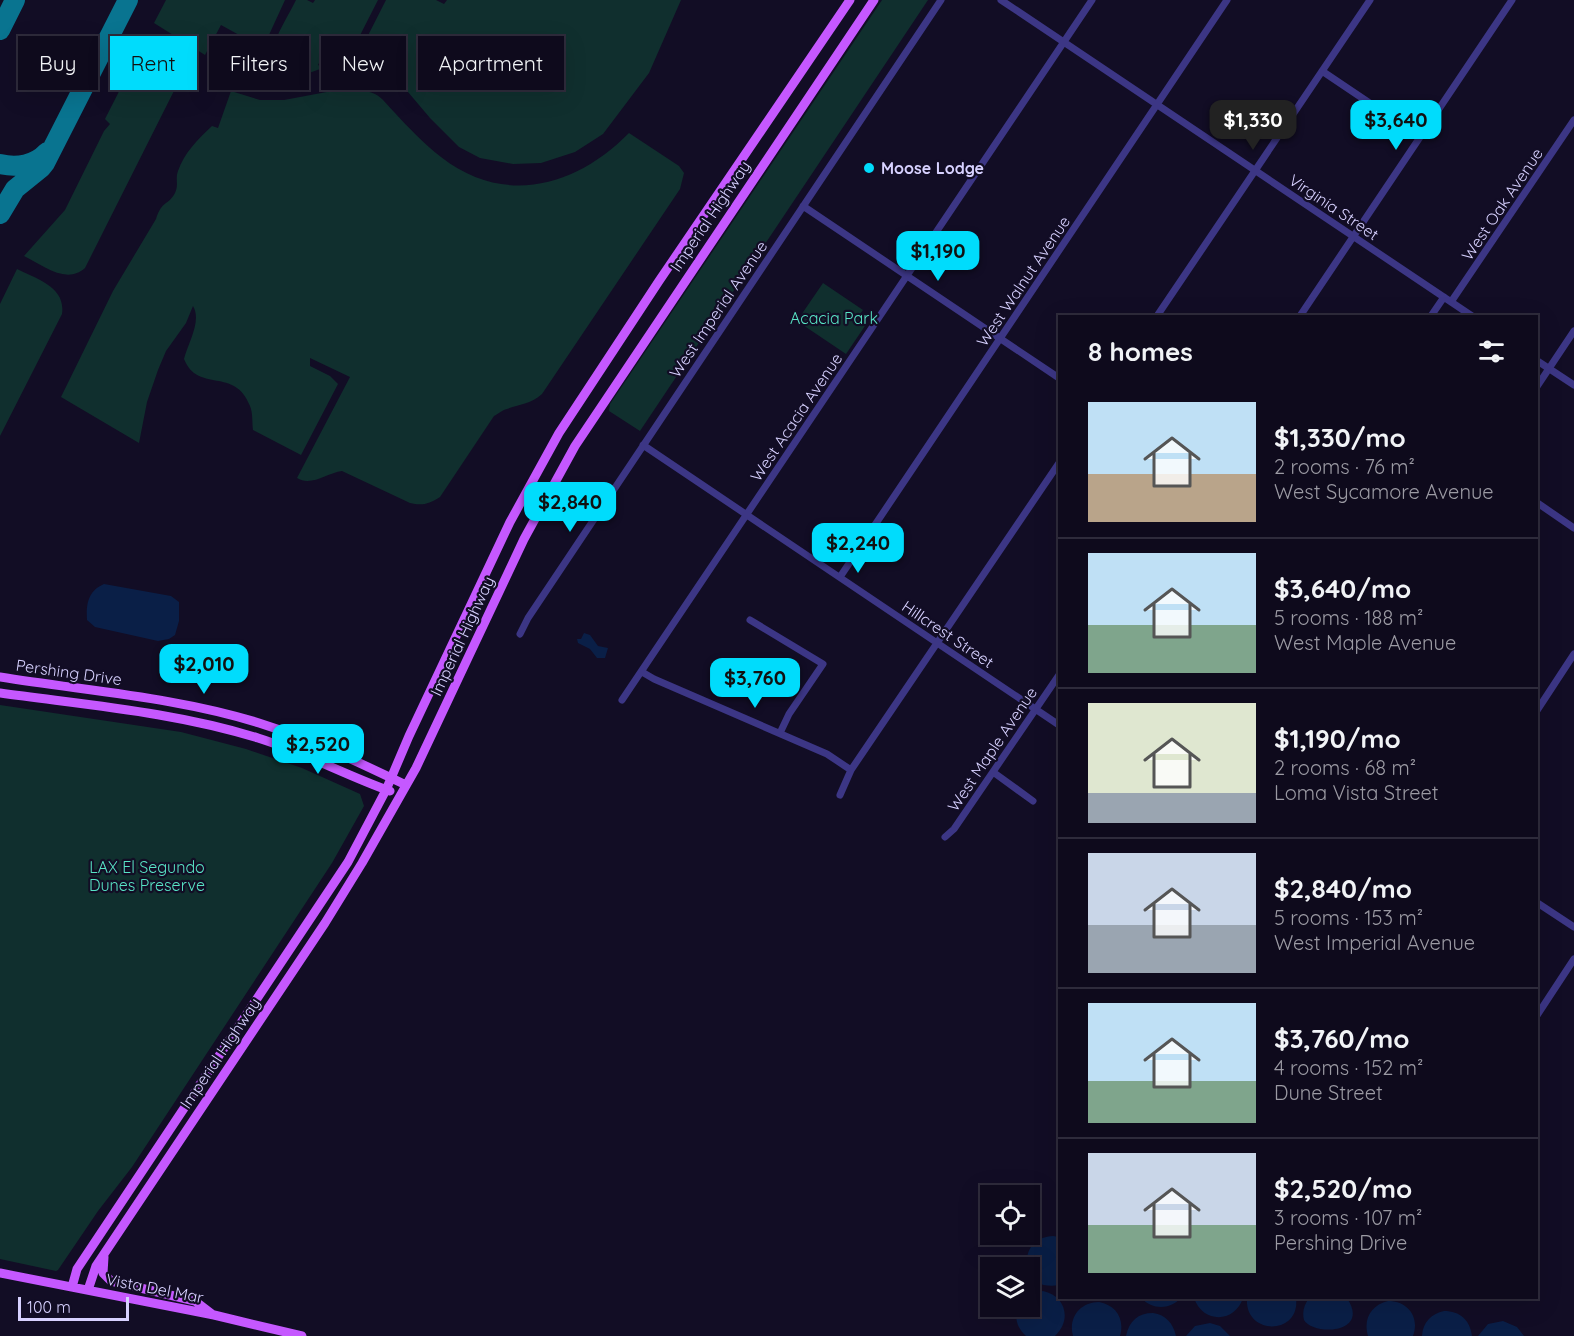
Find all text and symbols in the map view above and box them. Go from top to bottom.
chip: Buy [18,36,98,90]
chip: Rent [110,36,197,90]
chip: Filters [209,36,309,90]
chip: New [321,36,406,90]
chip: Apartment [418,36,564,90]
pin: $1,330 [1204,100,1302,151]
pin: $3,640 [1347,100,1445,151]
text: $1,330 [1224,107,1282,132]
text: $3,640 [1364,107,1428,132]
street label: West Oak Avenue [1457,144,1547,264]
street label: Imperial Highway [665,157,755,275]
place label: Moose Lodge [881,158,984,178]
marker: Moose Lodge [862,161,876,175]
street label: Virginia Street [1285,170,1383,244]
street label: West Walnut Avenue [972,212,1074,350]
pin: $1,190 [889,231,987,282]
street label: West Imperial Avenue [665,237,771,381]
text: $1,190 [910,238,966,263]
park label: Acacia Park [790,308,878,328]
text: 8 homes [1088,335,1193,368]
icon: filters [1475,335,1508,368]
street label: West Acacia Avenue [746,349,846,485]
text: $1,330/mo [1274,421,1406,454]
icon: home [1136,426,1208,498]
text: 2 rooms · 76 m² [1274,454,1415,479]
text: West Sycamore Avenue [1274,479,1494,504]
pin: $2,840 [521,482,619,533]
text: $2,840 [538,489,602,514]
pin: $2,240 [809,523,907,574]
text: $2,240 [826,530,890,555]
text: $3,640/mo [1274,572,1411,605]
street label: Imperial Highway [426,573,498,699]
icon: home [1136,577,1208,649]
street label: Hillcrest Street [898,596,998,672]
text: 5 rooms · 188 m² [1274,605,1423,630]
text: West Maple Avenue [1274,630,1456,655]
pin: $2,010 [155,644,253,695]
text: $2,010 [173,651,235,676]
street label: Pershing Drive [15,655,123,689]
pin: $3,760 [706,658,804,709]
text: $3,760 [724,665,786,690]
street label: West Maple Avenue [943,683,1041,815]
text: $1,190/mo [1274,722,1401,755]
pin: $2,520 [269,724,367,775]
icon: home [1136,727,1208,799]
text: $2,520 [286,731,350,756]
text: 2 rooms · 68 m² [1274,755,1416,780]
text: Loma Vista Street [1274,780,1439,805]
park label: LAX El Segundo Dunes Preserve [89,857,205,895]
text: $2,840/mo [1274,872,1412,905]
icon: home [1136,877,1208,949]
text: 5 rooms · 153 m² [1274,905,1423,930]
text: West Imperial Avenue [1274,930,1475,955]
street label: Imperial Highway [175,994,265,1112]
text: $3,760/mo [1274,1022,1409,1055]
icon: home [1136,1027,1208,1099]
text: 4 rooms · 152 m² [1274,1055,1423,1080]
text: Dune Street [1274,1080,1383,1105]
text: $2,520/mo [1274,1172,1412,1205]
icon: home [1136,1177,1208,1249]
map controls [980,1185,1040,1317]
button: locate [980,1185,1040,1245]
text: 3 rooms · 107 m² [1274,1205,1422,1230]
text: Pershing Drive [1274,1230,1407,1255]
button: layers [980,1257,1040,1317]
street label: Vista Del Mar [105,1269,205,1307]
scale bar [18,1294,129,1322]
text: 100 m [27,1297,71,1317]

